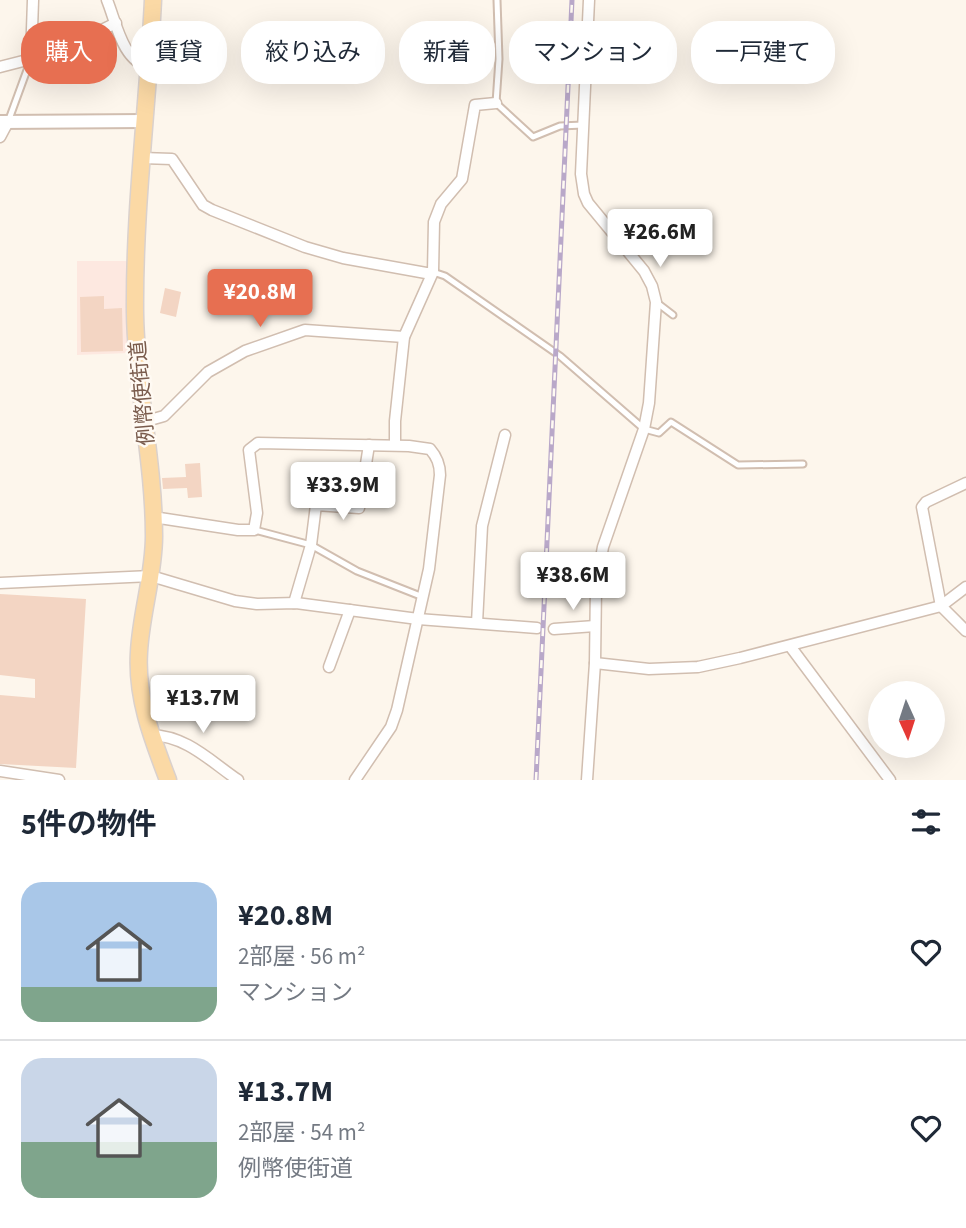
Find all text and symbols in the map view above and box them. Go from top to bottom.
chip: 購入 [21,21,117,84]
chip: 賃貸 [131,21,227,84]
chip: 絞り込み [241,21,385,84]
chip: 新着 [399,21,495,84]
chip: マンション [509,21,677,84]
chip: 一戸建て [691,21,835,84]
pin: ¥26.6M [603,210,717,269]
text: ¥26.6M [623,215,697,248]
pin: ¥20.8M [203,270,317,329]
text: ¥20.8M [223,275,297,308]
street label: 例幣使街道 [122,339,162,447]
pin: ¥33.9M [286,462,400,522]
text: ¥33.9M [306,468,380,501]
pin: ¥38.6M [516,552,630,612]
text: ¥38.6M [536,558,610,591]
pin: ¥13.7M [146,676,260,735]
text: ¥13.7M [166,681,240,714]
north arrow [868,681,945,758]
map controls [868,681,945,758]
text: 5件の物件 [21,803,157,846]
icon: filters [907,803,945,841]
text: ¥20.8M [238,894,333,937]
icon: home [77,910,161,994]
icon: heart [907,933,945,971]
text: 2部屋 · 56 m² [238,940,365,973]
text: マンション [238,976,353,1009]
text: ¥13.7M [238,1070,333,1113]
icon: home [77,1086,161,1170]
icon: heart [907,1109,945,1147]
text: 2部屋 · 54 m² [238,1116,365,1149]
text: 例幣使街道 [238,1152,353,1185]

